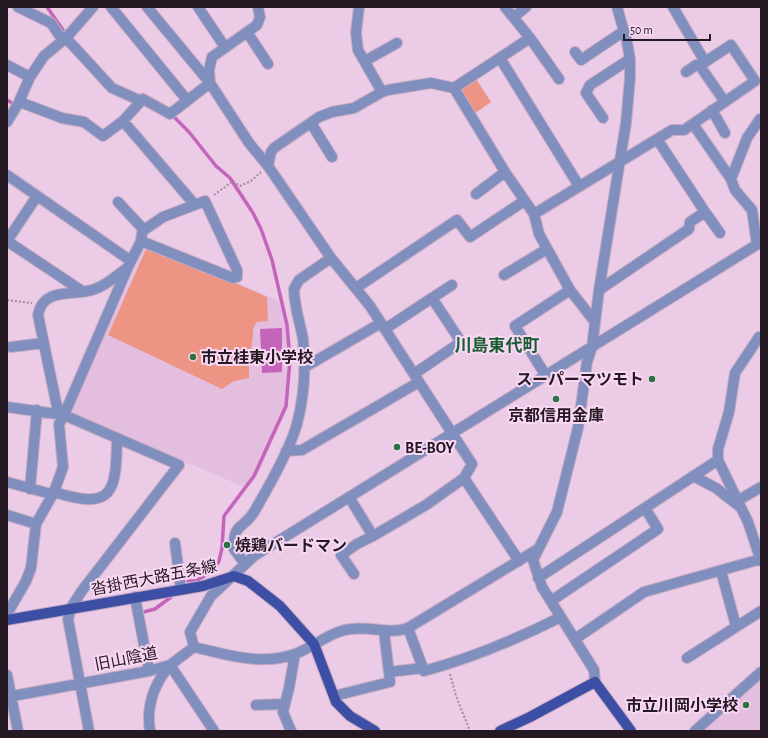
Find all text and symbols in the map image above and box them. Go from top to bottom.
scale bar [624,16,710,42]
text: 50 m [630,24,653,36]
district label: 川島東代町 [455,336,540,354]
place label: 市立桂東小学校 [201,349,313,366]
marker: 市立桂東小学校 [188,352,198,362]
place label: スーパーマツモト [516,371,644,388]
marker: スーパーマツモト [647,374,657,384]
marker: 京都信用金庫 [551,394,561,404]
place label: 京都信用金庫 [508,407,604,424]
place label: BE-BOY [405,440,454,456]
marker: BE-BOY [392,442,402,452]
place label: 焼鶏バードマン [235,537,347,554]
marker: 焼鶏バードマン [222,540,232,550]
street label: 沓掛西大路五条線 [90,557,219,598]
street label: 旧山陰道 [93,644,159,673]
place label: 市立川岡小学校 [626,697,738,714]
marker: 市立川岡小学校 [741,700,751,710]

